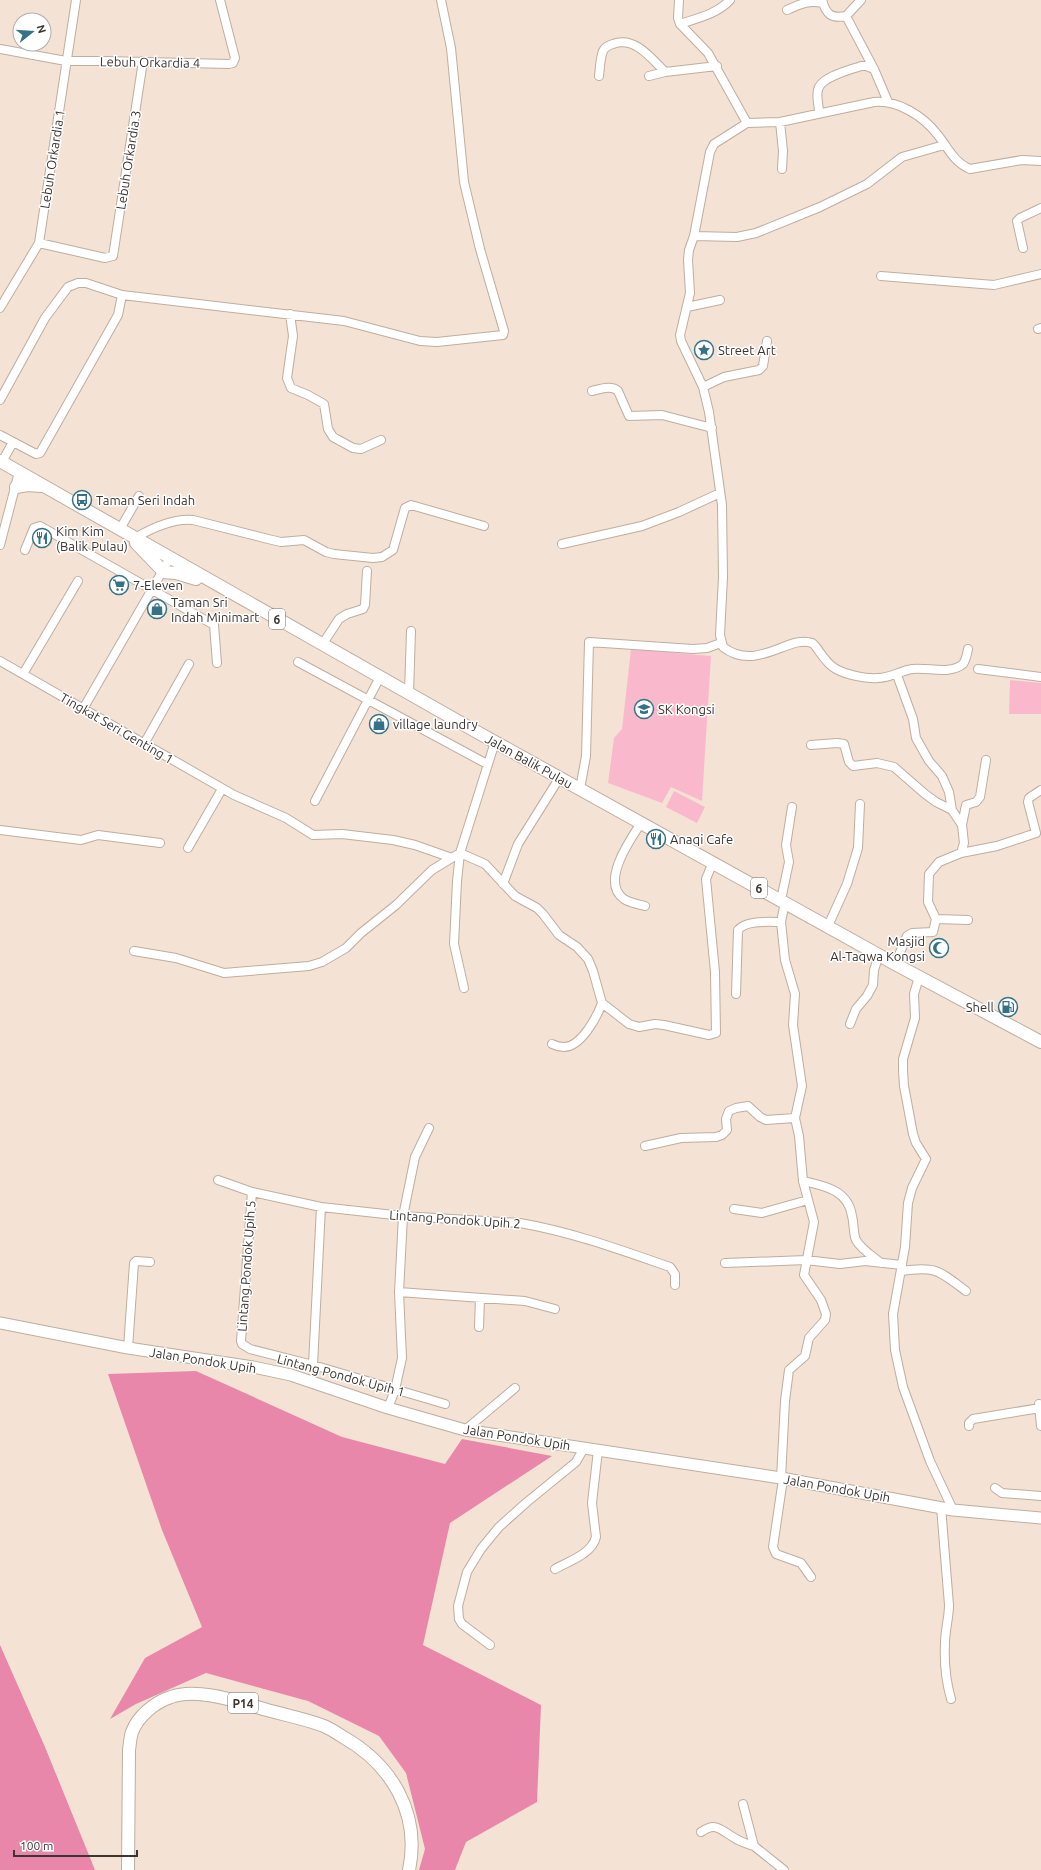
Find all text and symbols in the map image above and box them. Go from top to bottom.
north arrow [12,12,52,52]
text: N [35,23,49,35]
street label: Lebuh Orkardia 4 [100,54,200,70]
street label: Lebuh Orkardia 1 [37,108,67,210]
street label: Lebuh Orkardia 3 [113,109,143,211]
place icon: Street Art [693,339,715,361]
place label: Street Art [718,343,776,357]
bus stop icon: Taman Seri Indah [71,489,93,511]
place label: Taman Seri Indah [96,493,195,507]
place label: Kim Kim (Balik Pulau) [56,524,128,554]
restaurant icon: Kim Kim (Balik Pulau) [31,527,53,549]
supermarket icon: 7-Eleven [108,574,130,596]
place label: 7-Eleven [133,578,183,592]
place label: Taman Sri Indah Minimart [171,595,259,624]
shop icon: Taman Sri Indah Minimart [146,598,168,620]
road number: 6 [269,609,285,629]
street label: Tingkat Seri Genting 1 [58,690,176,766]
school or university icon: SK Kongsi [633,698,655,720]
place label: SK Kongsi [658,702,715,716]
shop icon: village laundry [368,713,390,735]
place label: village laundry [393,717,478,731]
street label: Jalan Balik Pulau [483,731,575,791]
restaurant icon: Anaqi Cafe [645,828,667,850]
place label: Anaqi Cafe [670,832,733,846]
road number: 6 [751,878,767,898]
place label: Masjid Al-Taqwa Kongsi [830,934,925,963]
mosque icon: Masjid Al-Taqwa Kongsi [928,937,950,959]
fuel station icon: Shell [997,996,1019,1018]
place label: Shell [966,1000,995,1014]
street label: Lintang Pondok Upih 5 [234,1200,258,1332]
street label: Lintang Pondok Upih 2 [389,1207,521,1231]
street label: Jalan Pondok Upih [149,1345,257,1375]
street label: Lintang Pondok Upih 1 [276,1351,406,1399]
street label: Jalan Pondok Upih [463,1422,571,1452]
street label: Jalan Pondok Upih [783,1472,891,1504]
road number: P14 [228,1693,258,1713]
scale bar [14,1832,137,1858]
text: 100 m [20,1839,53,1852]

